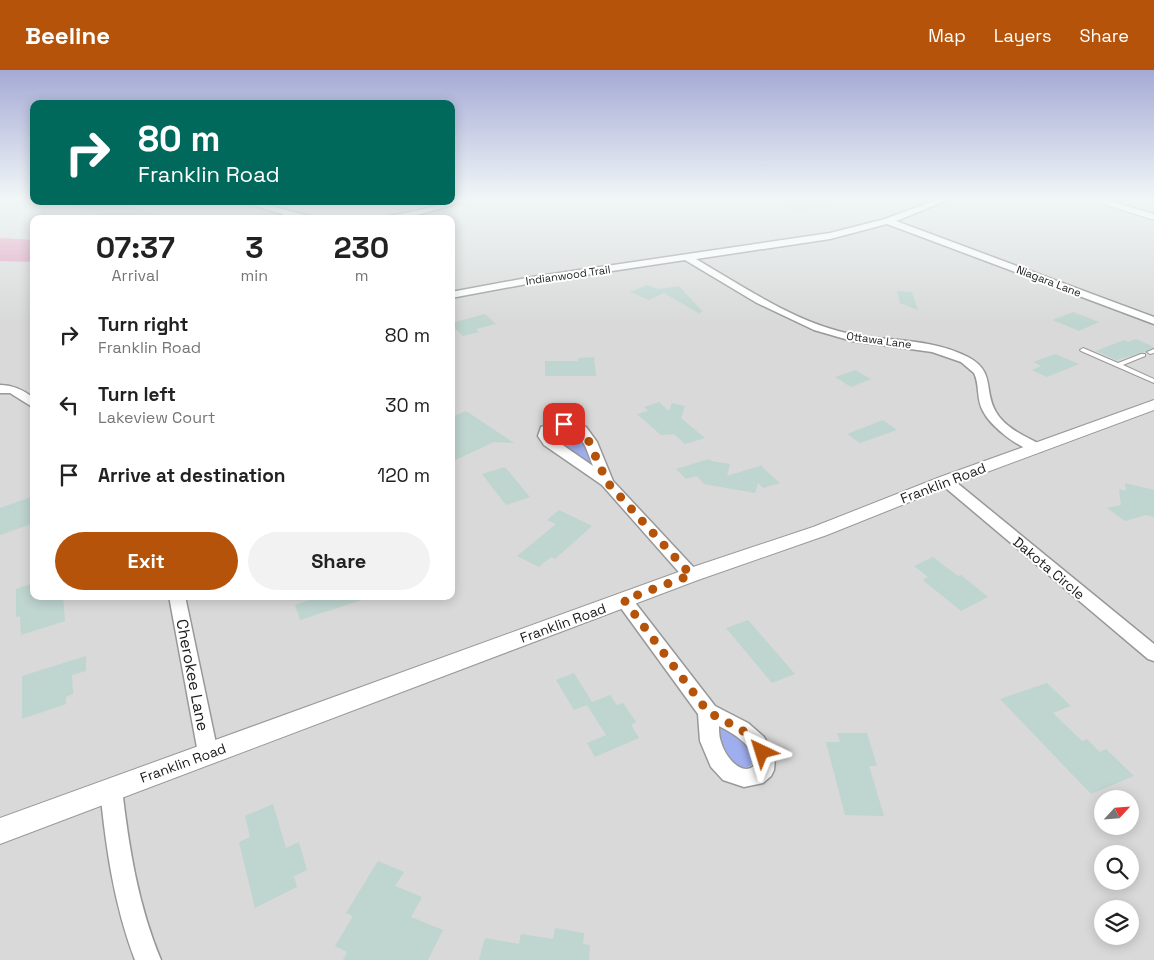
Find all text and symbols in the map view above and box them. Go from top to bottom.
text: Beeline [25,20,110,51]
text: Map [928,24,966,47]
text: Layers [994,24,1051,47]
text: Share [1079,24,1129,47]
text: 80 m [138,117,220,161]
icon: right [55,120,120,185]
text: Franklin Road [138,160,280,188]
text: 07:37 [96,228,175,267]
text: 3 [245,228,263,267]
text: 230 [334,228,389,267]
street label: Indianwood Trail [525,262,611,288]
street label: Niagara Lane [1015,262,1083,300]
text: Arrival [112,265,159,286]
text: min [241,265,268,286]
text: m [355,265,368,286]
text: Turn right [98,312,188,337]
icon: right [55,321,83,349]
text: 80 m [385,323,430,348]
street label: Ottawa Lane [846,329,912,351]
text: Franklin Road [98,337,201,358]
text: Turn left [98,382,176,407]
icon: left [55,391,83,419]
text: 30 m [385,393,430,418]
pin [543,403,585,445]
text: Lakeview Court [98,407,215,428]
icon: arrive [550,410,578,438]
street label: Franklin Road [898,458,988,508]
icon: arrive [55,461,83,489]
text: Arrive at destination [98,463,286,488]
text: 120 m [377,463,430,488]
button: Exit [55,532,238,590]
button: Share [248,532,430,590]
street label: Dakota Circle [1009,533,1089,603]
street label: Franklin Road [518,599,608,647]
street label: Cherokee Lane [171,617,214,733]
position arrow [735,725,787,777]
street label: Franklin Road [138,739,228,787]
north arrow [1094,790,1139,835]
map controls [1094,790,1139,945]
button: search [1094,845,1139,890]
button: layers [1094,900,1139,945]

